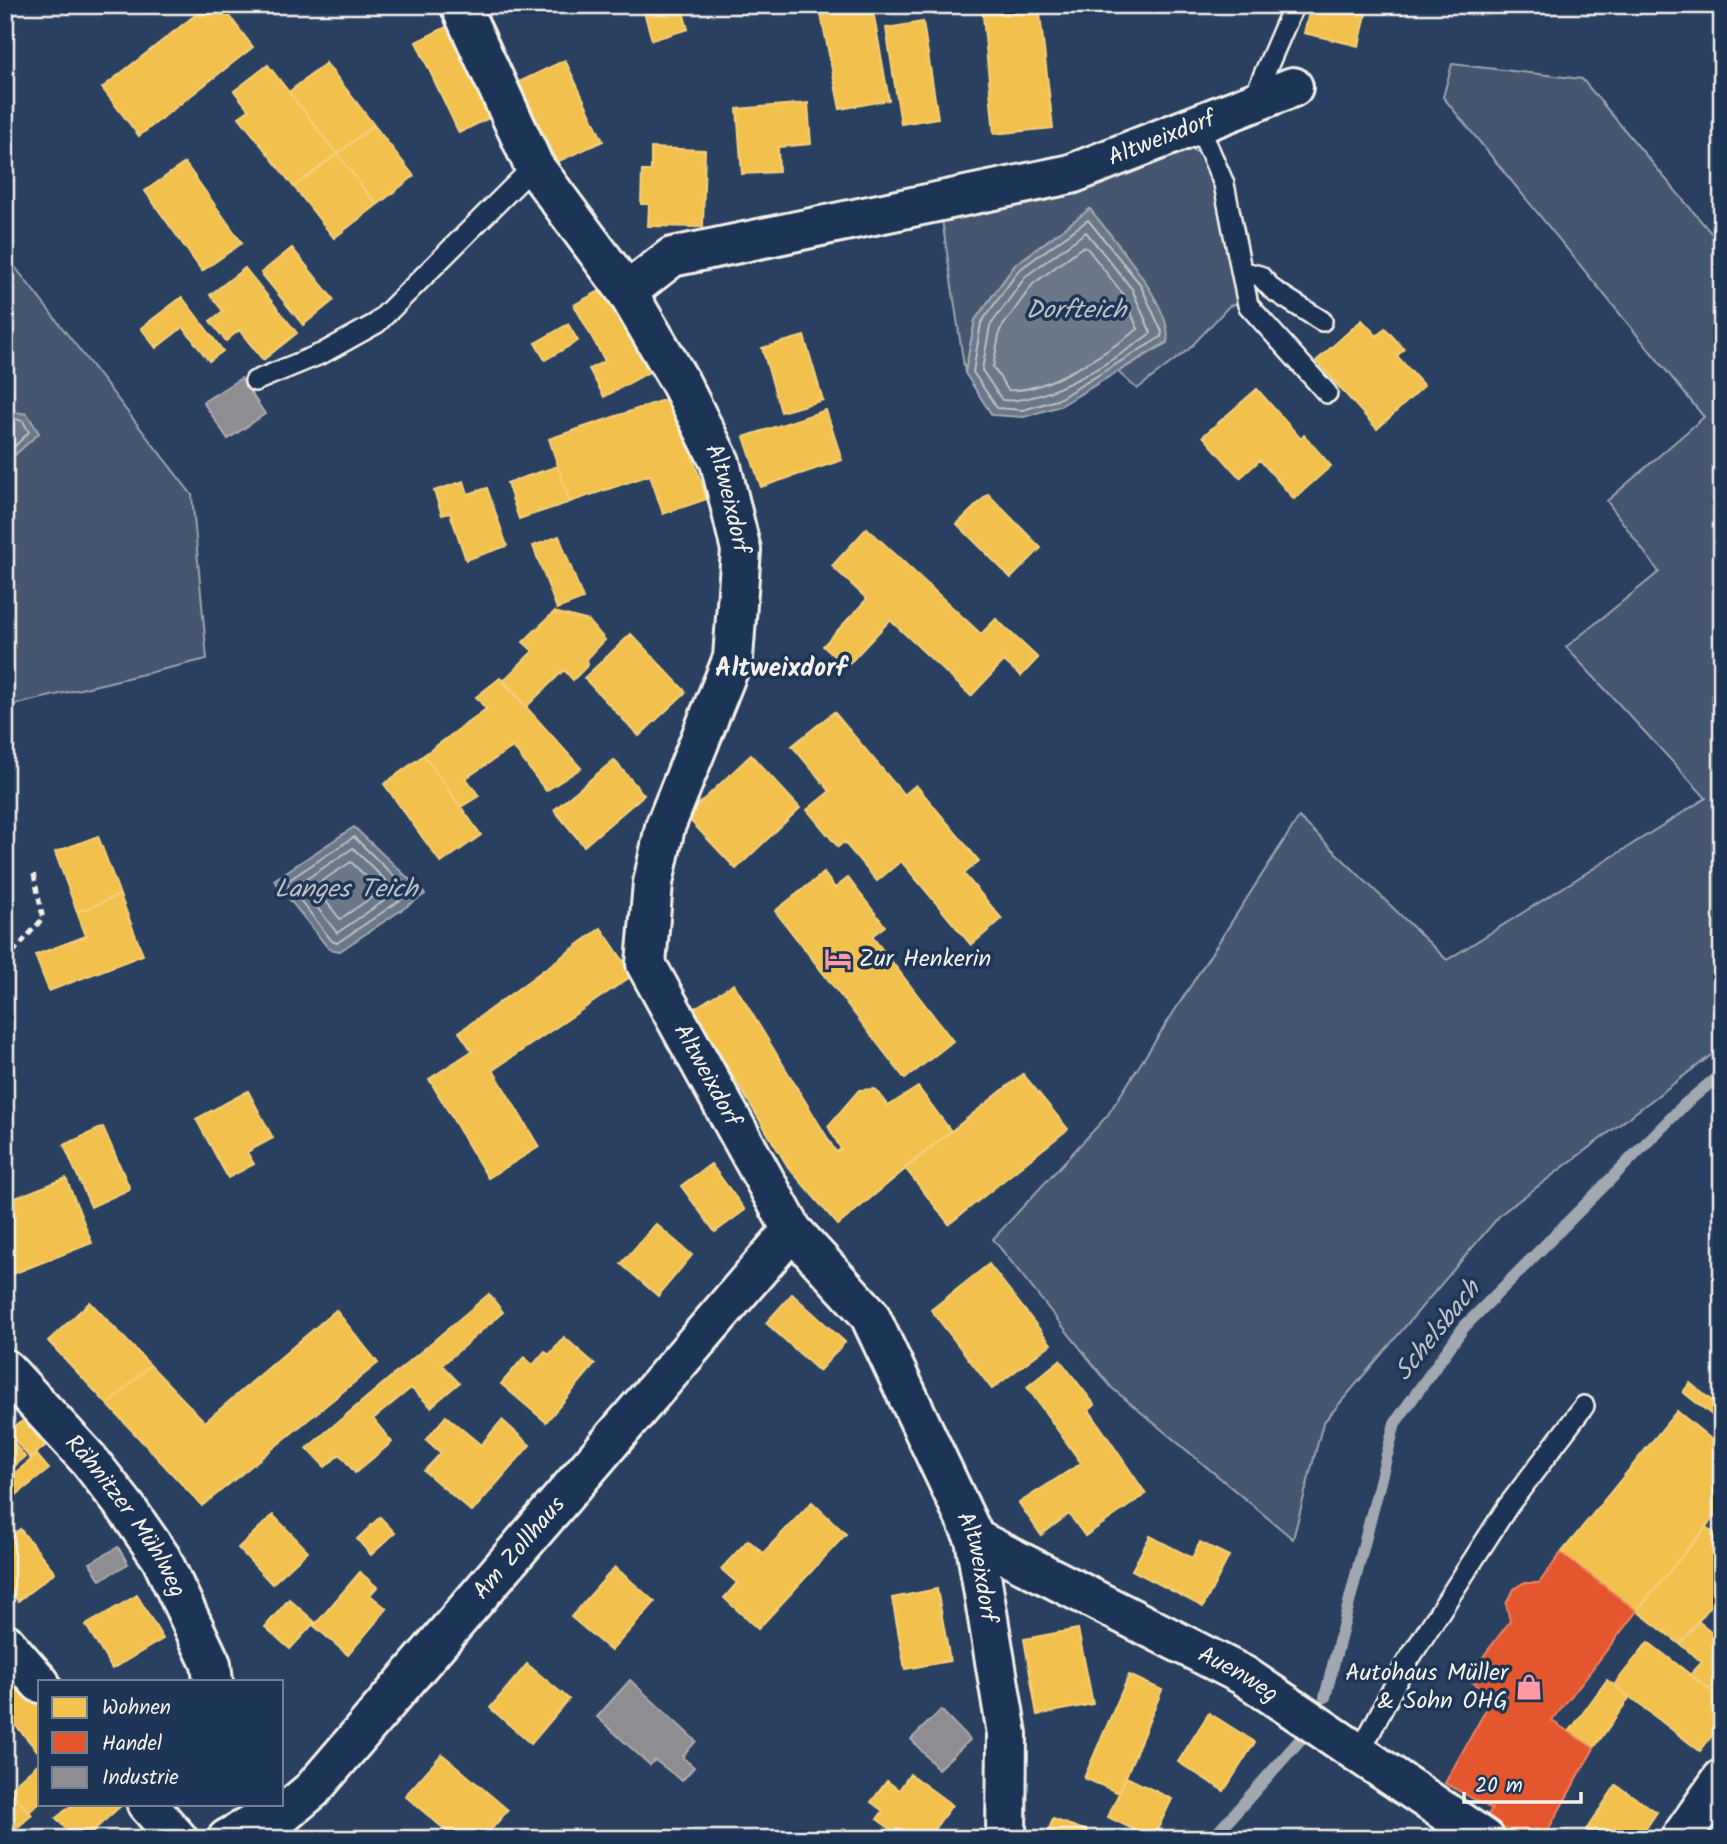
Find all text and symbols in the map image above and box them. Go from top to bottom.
street label: Altweixdorf [1102,99,1224,177]
water label: Dorfteich [1026,290,1128,332]
street label: Altweixdorf [694,436,761,560]
district label: Altweixdorf [715,648,850,690]
water label: Langes Teich [274,869,420,911]
place label: Zur Henkerin [859,940,991,979]
hotel icon: Zur Henkerin [823,944,853,974]
street label: Altweixdorf [663,1016,753,1136]
water label: Schelsbach [1384,1270,1493,1391]
street label: Rähnitzer Mühlweg [55,1425,196,1604]
street label: Am Zollhaus [463,1487,575,1609]
street label: Altweixdorf [945,1505,1008,1628]
street label: Auenweg [1191,1636,1287,1713]
place label: Autohaus Müller & Sohn OHG [1345,1654,1510,1721]
shop icon: Autohaus Müller & Sohn OHG [1514,1672,1544,1702]
legend [38,1680,284,1806]
text: Wohnen [102,1692,171,1725]
text: Handel [102,1728,162,1761]
scale bar [1464,1760,1582,1804]
text: Industrie [102,1762,179,1795]
text: 20 m [1475,1770,1523,1803]

